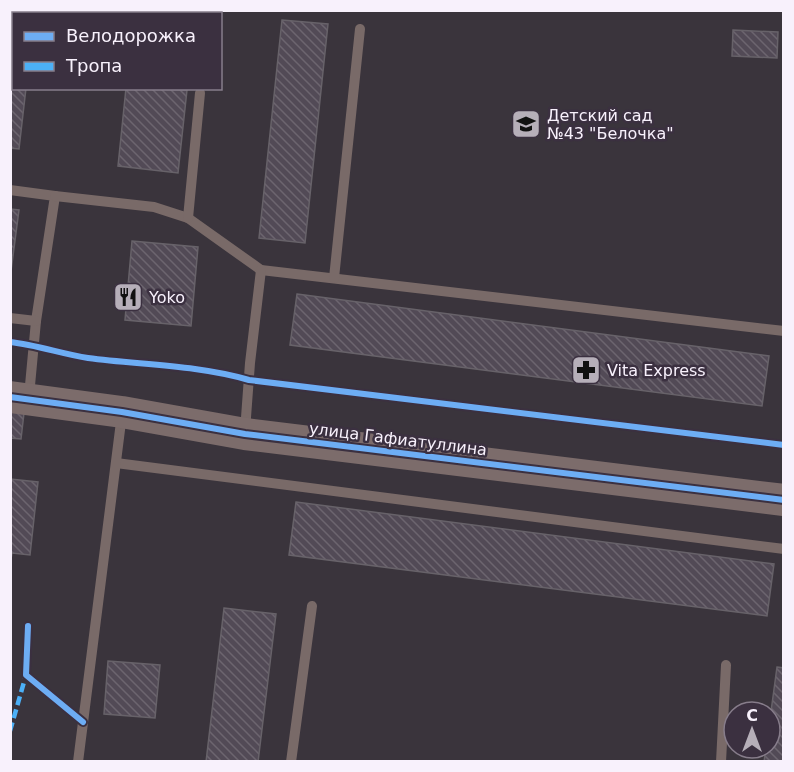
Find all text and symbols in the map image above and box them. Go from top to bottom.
legend [12,12,222,90]
text: Велодорожка [66,25,196,46]
text: Тропа [65,55,122,76]
place label: Детский сад №43 "Белочка" [547,106,674,143]
school or university icon: Детский сад №43 "Белочка" [510,108,542,140]
restaurant icon: Yoko [112,281,144,313]
place label: Yoko [148,288,185,307]
pharmacy icon: Vita Express [570,354,602,386]
place label: Vita Express [607,361,706,380]
street label: улица Гафиатуллина [308,419,488,459]
north arrow [722,700,782,760]
text: С [746,706,758,725]

